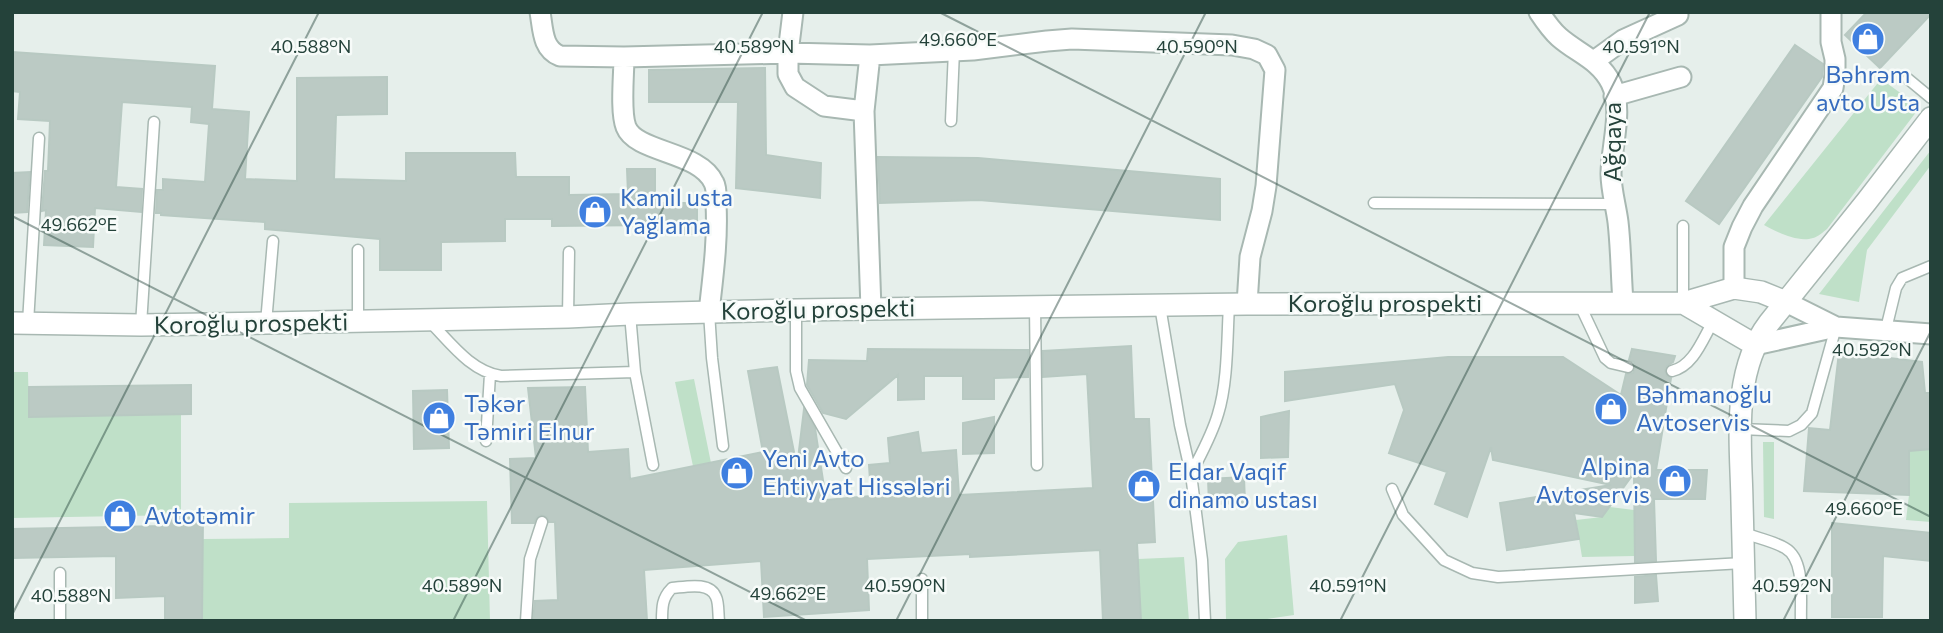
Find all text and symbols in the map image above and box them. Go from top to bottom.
shop icon: Bəhrəm avto Usta [1849,20,1887,58]
text: 49.660°E [919,28,997,50]
text: 40.588°N [271,35,351,57]
text: 40.589°N [714,35,794,57]
text: 40.590°N [1156,35,1238,57]
text: 40.591°N [1602,35,1680,57]
place label: Bəhrəm avto Usta [1816,59,1920,116]
street label: Ağqaya [1597,102,1626,182]
place label: Kamil usta Yağlama [620,182,733,239]
shop icon: Kamil usta Yağlama [576,193,614,231]
text: 49.662°E [41,213,117,235]
street label: Koroğlu prospekti [1288,288,1482,317]
street label: Koroğlu prospekti [720,292,915,325]
street label: Koroğlu prospekti [153,306,348,339]
text: 40.592°N [1832,338,1912,360]
place label: Bəhmanoğlu Avtoservis [1636,379,1772,436]
place label: Təkər Təmiri Elnur [464,388,595,445]
shop icon: Bəhmanoğlu Avtoservis [1592,390,1630,428]
shop icon: Təkər Təmiri Elnur [420,399,458,437]
place label: Yeni Avto Ehtiyyat Hissələri [762,443,951,500]
place label: Alpina Avtoservis [1536,451,1650,508]
shop icon: Yeni Avto Ehtiyyat Hissələri [718,454,756,492]
place label: Eldar Vaqif dinamo ustası [1168,456,1318,513]
shop icon: Alpina Avtoservis [1656,462,1694,500]
shop icon: Eldar Vaqif dinamo ustası [1125,467,1163,505]
shop icon: Avtotəmir [101,497,139,535]
text: 49.660°E [1825,497,1903,519]
place label: Avtotəmir [144,500,255,529]
text: 40.589°N [422,574,502,596]
text: 40.590°N [864,574,946,596]
text: 40.591°N [1309,574,1387,596]
text: 40.592°N [1752,574,1832,596]
text: 49.662°E [750,582,826,604]
text: 40.588°N [31,584,111,606]

